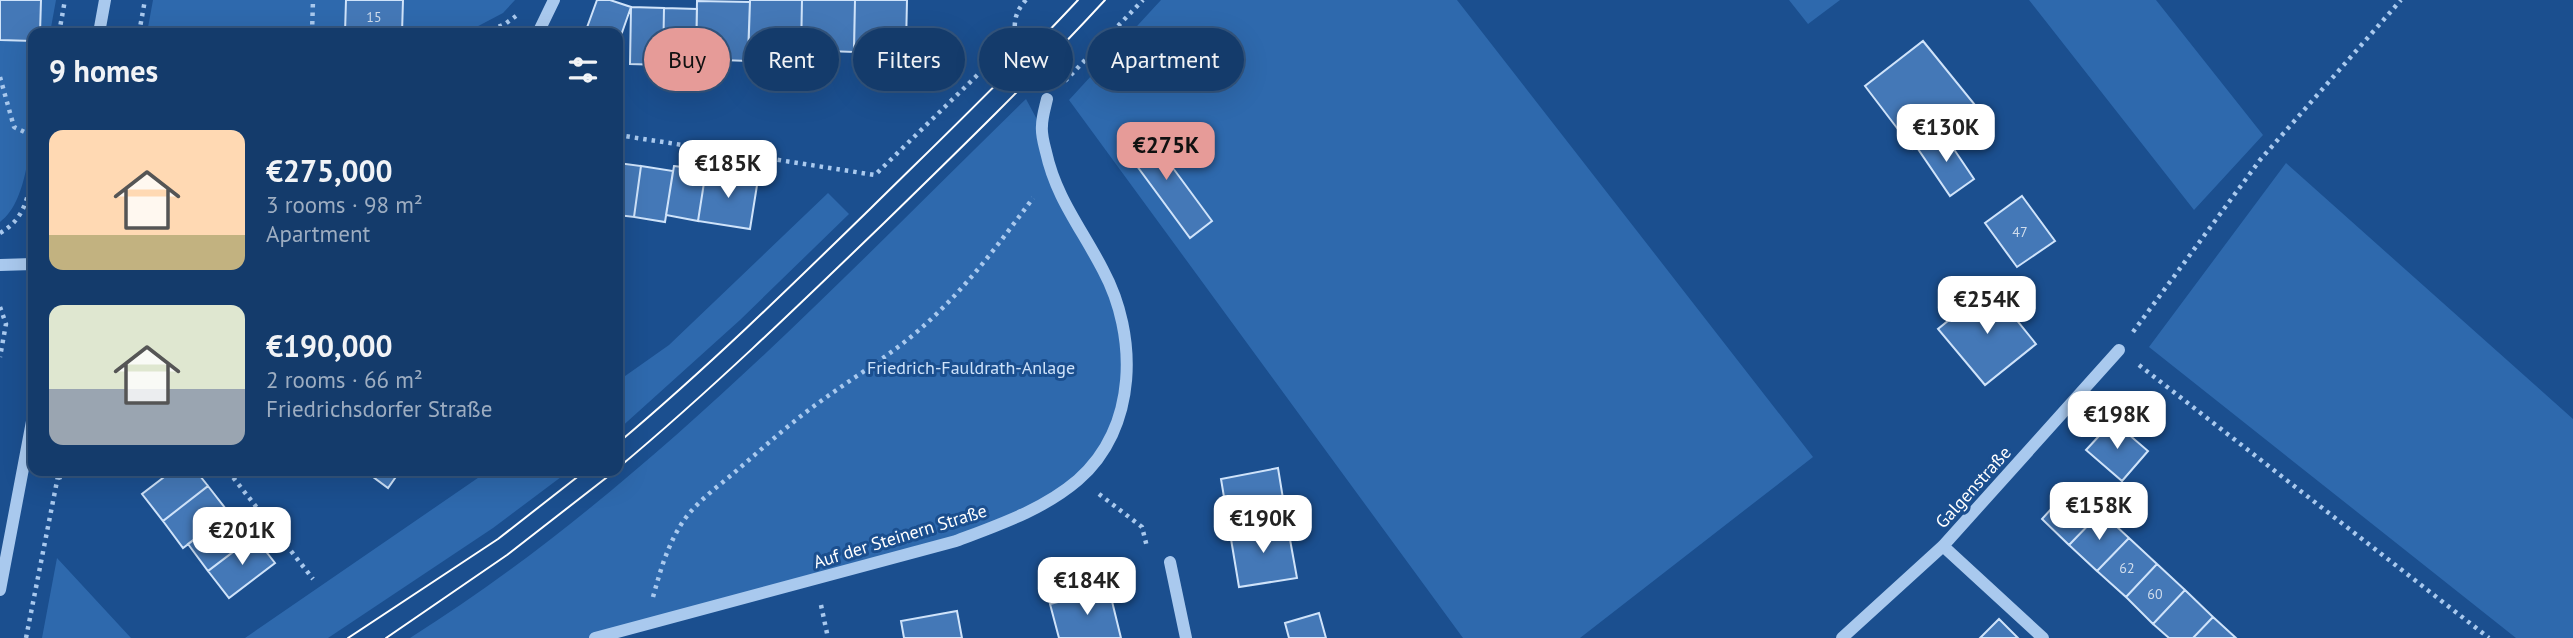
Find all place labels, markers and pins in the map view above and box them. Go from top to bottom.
pin: €130K [1897,104,1995,164]
pin: €275K [1117,122,1215,182]
pin: €185K [679,140,777,200]
pin: €254K [1938,276,2036,336]
pin: €198K [2068,392,2166,451]
pin: €158K [2050,482,2148,542]
pin: €190K [1214,496,1312,555]
pin: €201K [193,508,291,567]
pin: €184K [1038,558,1136,617]

